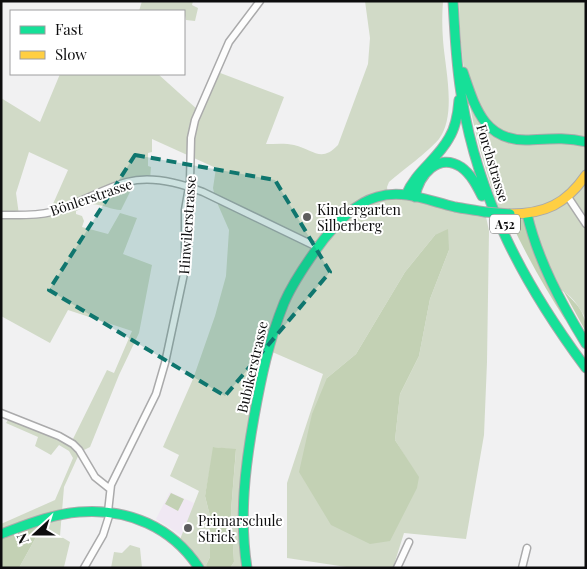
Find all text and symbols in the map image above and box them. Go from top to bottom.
legend [10,10,185,75]
text: Fast [55,19,84,39]
text: Slow [55,44,87,64]
street label: Forchstrasse [472,122,514,204]
street label: Bönlerstrasse [47,174,135,220]
street label: Hinwilerstrasse [174,175,200,275]
place label: Kindergarten Silberberg [317,200,402,235]
marker: Kindergarten Silberberg [301,211,313,223]
road number: A52 [490,214,520,233]
street label: Bubikerstrasse [232,319,272,415]
north arrow [10,509,60,559]
place label: Primarschule Strick [198,511,283,546]
marker: Primarschule Strick [182,522,194,534]
text: N [12,531,33,547]

